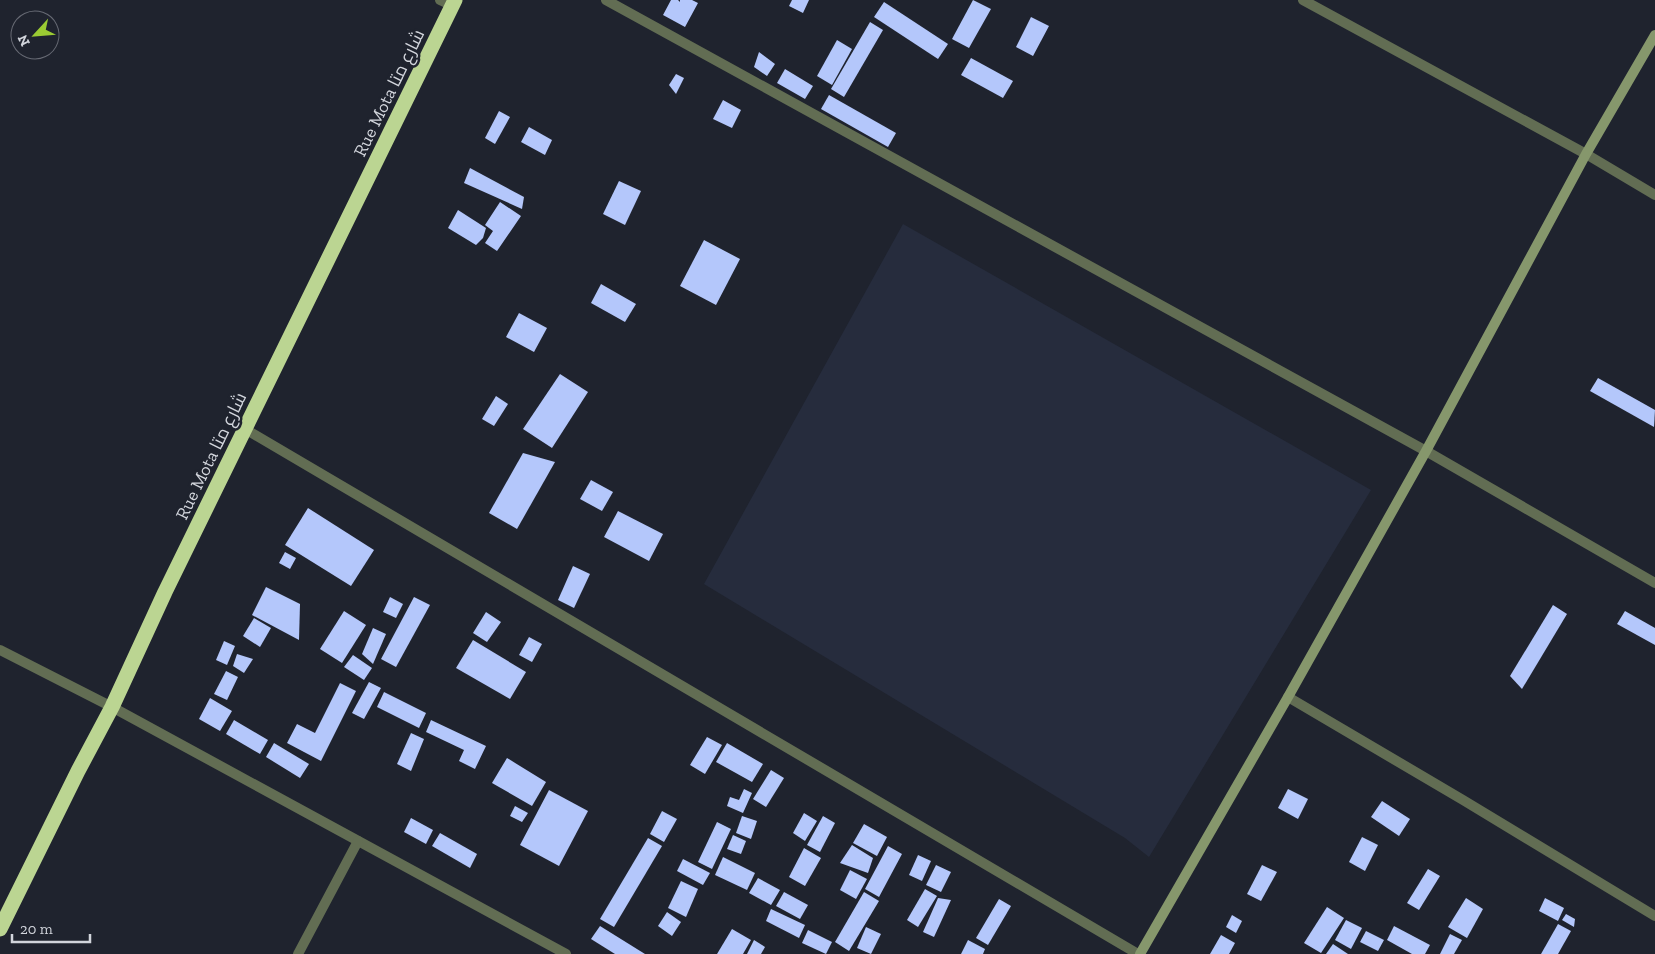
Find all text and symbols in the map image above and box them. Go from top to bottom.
north arrow [10,10,60,60]
street label: Rue Mota شارع متا [349,26,430,161]
text: N [14,32,34,49]
street label: Rue Mota شارع متا [171,389,252,524]
scale bar [12,912,90,944]
text: 20 m [20,920,53,938]

